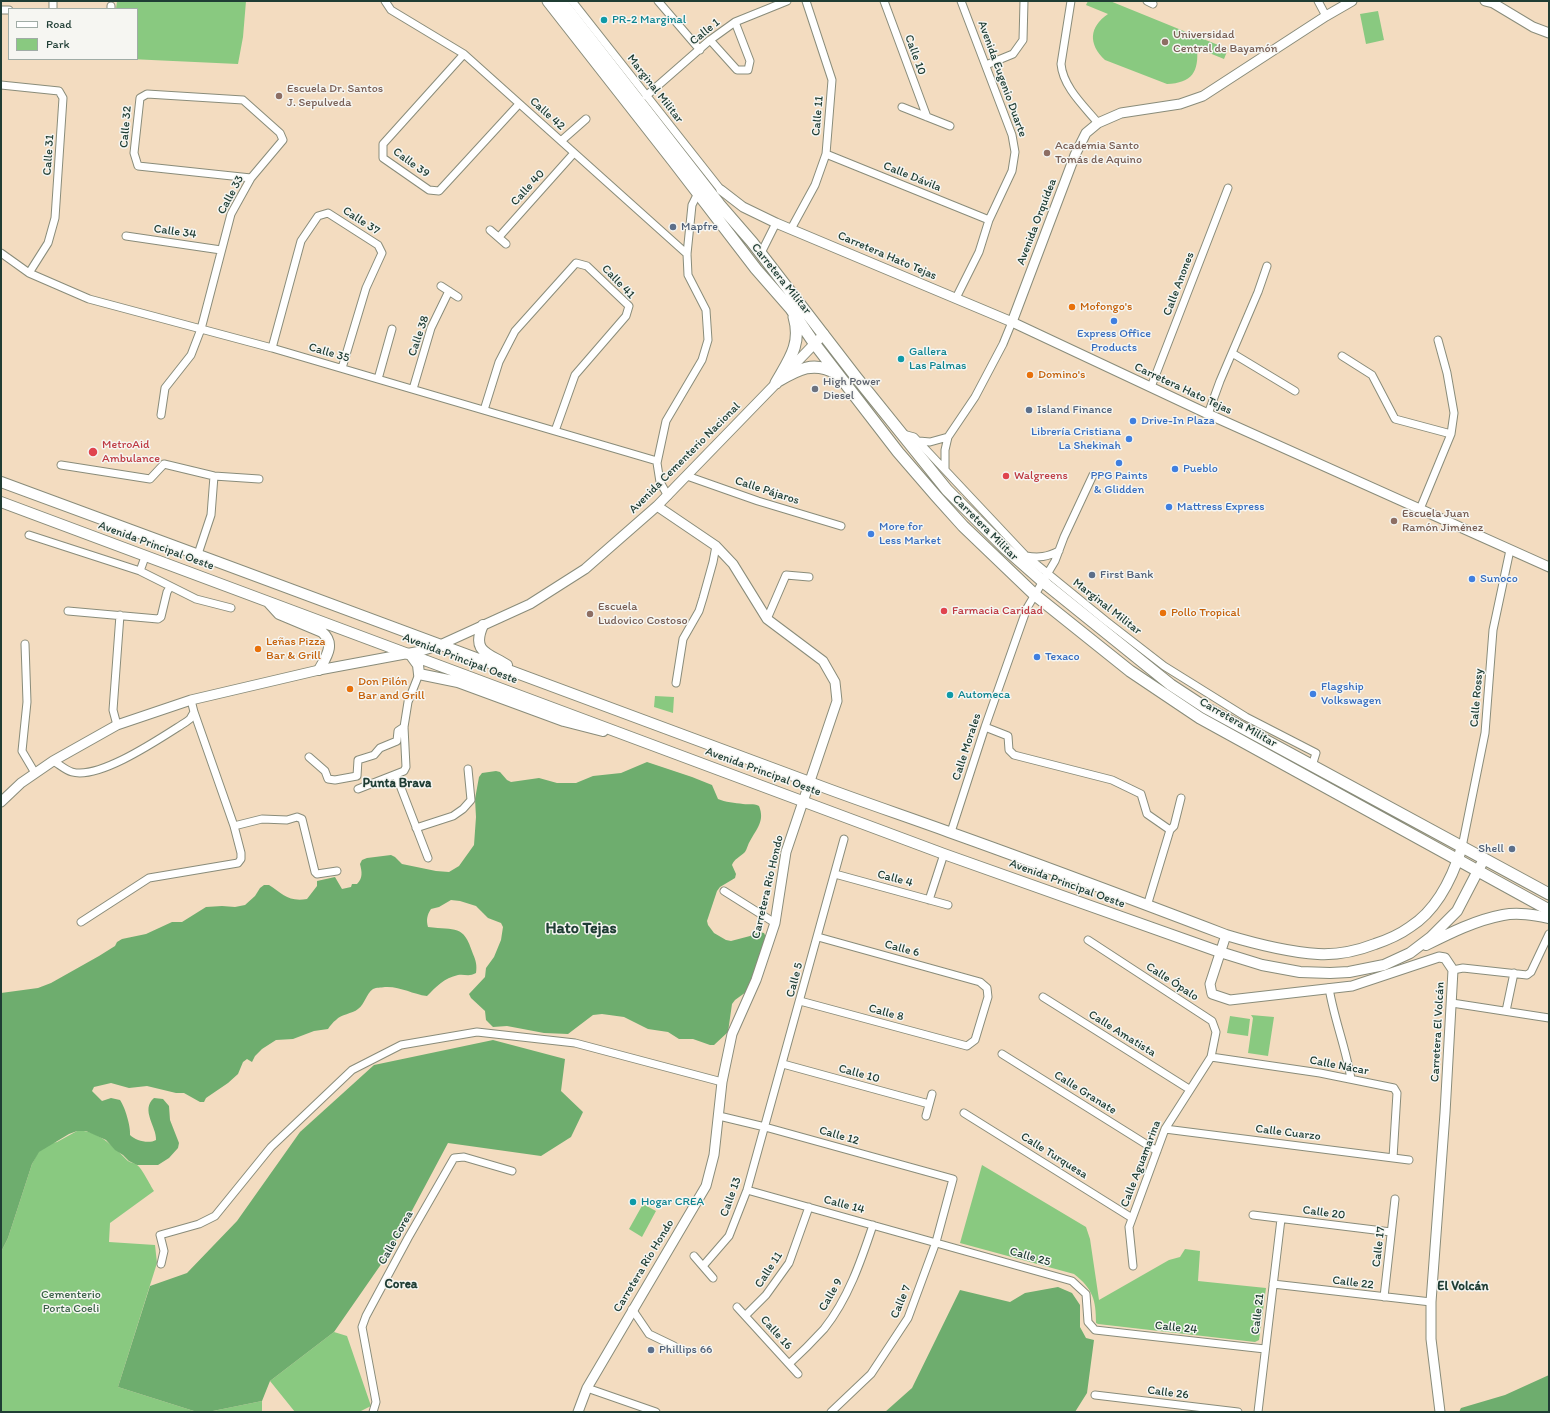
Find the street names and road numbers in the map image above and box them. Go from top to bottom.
street label: Calle 1 [687,15,723,49]
street label: Avenida Eugenio Duarte [974,19,1030,139]
street label: Calle 10 [901,33,929,77]
street label: Marginal Militar [624,52,686,126]
street label: Calle 42 [526,94,568,134]
street label: Calle 11 [809,95,827,137]
street label: Calle 32 [117,105,135,149]
street label: Calle 31 [40,134,58,176]
street label: Calle 39 [390,145,432,181]
street label: Calle Dávila [881,159,943,195]
street label: Calle 40 [508,167,548,209]
street label: Calle 33 [215,173,247,217]
street label: Avenida Orquídea [1014,177,1060,267]
street label: Calle 37 [340,204,382,238]
street label: Calle 34 [153,222,197,242]
street label: Carretera Hato Tejas [835,229,939,283]
street label: Carretera Militar [748,240,814,318]
street label: Calle Anones [1160,250,1198,318]
street label: Calle 41 [598,262,638,302]
street label: Calle 38 [405,314,433,358]
street label: Calle 35 [307,340,351,366]
street label: Carretera Hato Tejas [1132,360,1234,418]
street label: Avenida Cementerio Nacional [626,399,744,517]
street label: Calle Pájaros [733,474,801,508]
street label: Carretera Militar [949,492,1021,564]
street label: Avenida Principal Oeste [96,518,216,574]
street label: Marginal Militar [1070,576,1144,638]
street label: Avenida Principal Oeste [400,630,520,688]
street label: Calle Rossy [1467,668,1487,728]
street label: Carretera Militar [1197,695,1279,751]
street label: Calle Morales [949,711,985,783]
street label: Avenida Principal Oeste [703,744,823,800]
street label: Carretera Río Hondo [749,834,787,940]
street label: Avenida Principal Oeste [1007,856,1127,912]
street label: Calle 4 [876,867,914,891]
street label: Calle 6 [883,937,921,961]
street label: Calle Ópalo [1143,960,1201,1004]
street label: Calle 5 [783,961,807,999]
street label: Carretera El Volcán [1428,982,1448,1082]
street label: Calle 8 [867,1001,905,1025]
street label: Calle Amatista [1086,1008,1158,1060]
street label: Calle Nácar [1308,1053,1370,1079]
street label: Calle 10 [837,1062,881,1086]
street label: Calle Granate [1051,1068,1119,1118]
street label: Calle Aguamarina [1118,1119,1164,1209]
street label: Calle Cuarzo [1255,1122,1321,1144]
street label: Calle 12 [817,1123,861,1149]
street label: Calle Turquesa [1018,1130,1090,1182]
street label: Calle 13 [717,1175,745,1219]
street label: Calle 14 [822,1193,866,1217]
street label: Calle 20 [1302,1203,1346,1223]
street label: Calle Corea [375,1208,417,1268]
street label: Carretera Río Hondo [611,1217,677,1315]
street label: Calle 17 [1369,1226,1389,1268]
street label: Calle 25 [1008,1244,1052,1270]
street label: Calle 11 [752,1249,786,1291]
street label: Calle 22 [1331,1273,1375,1293]
street label: Calle 9 [816,1276,846,1314]
street label: Calle 7 [888,1283,914,1321]
street label: Calle 21 [1248,1293,1268,1335]
street label: Calle 16 [757,1313,795,1353]
street label: Calle 24 [1154,1319,1198,1337]
street label: Calle 26 [1146,1383,1190,1403]

